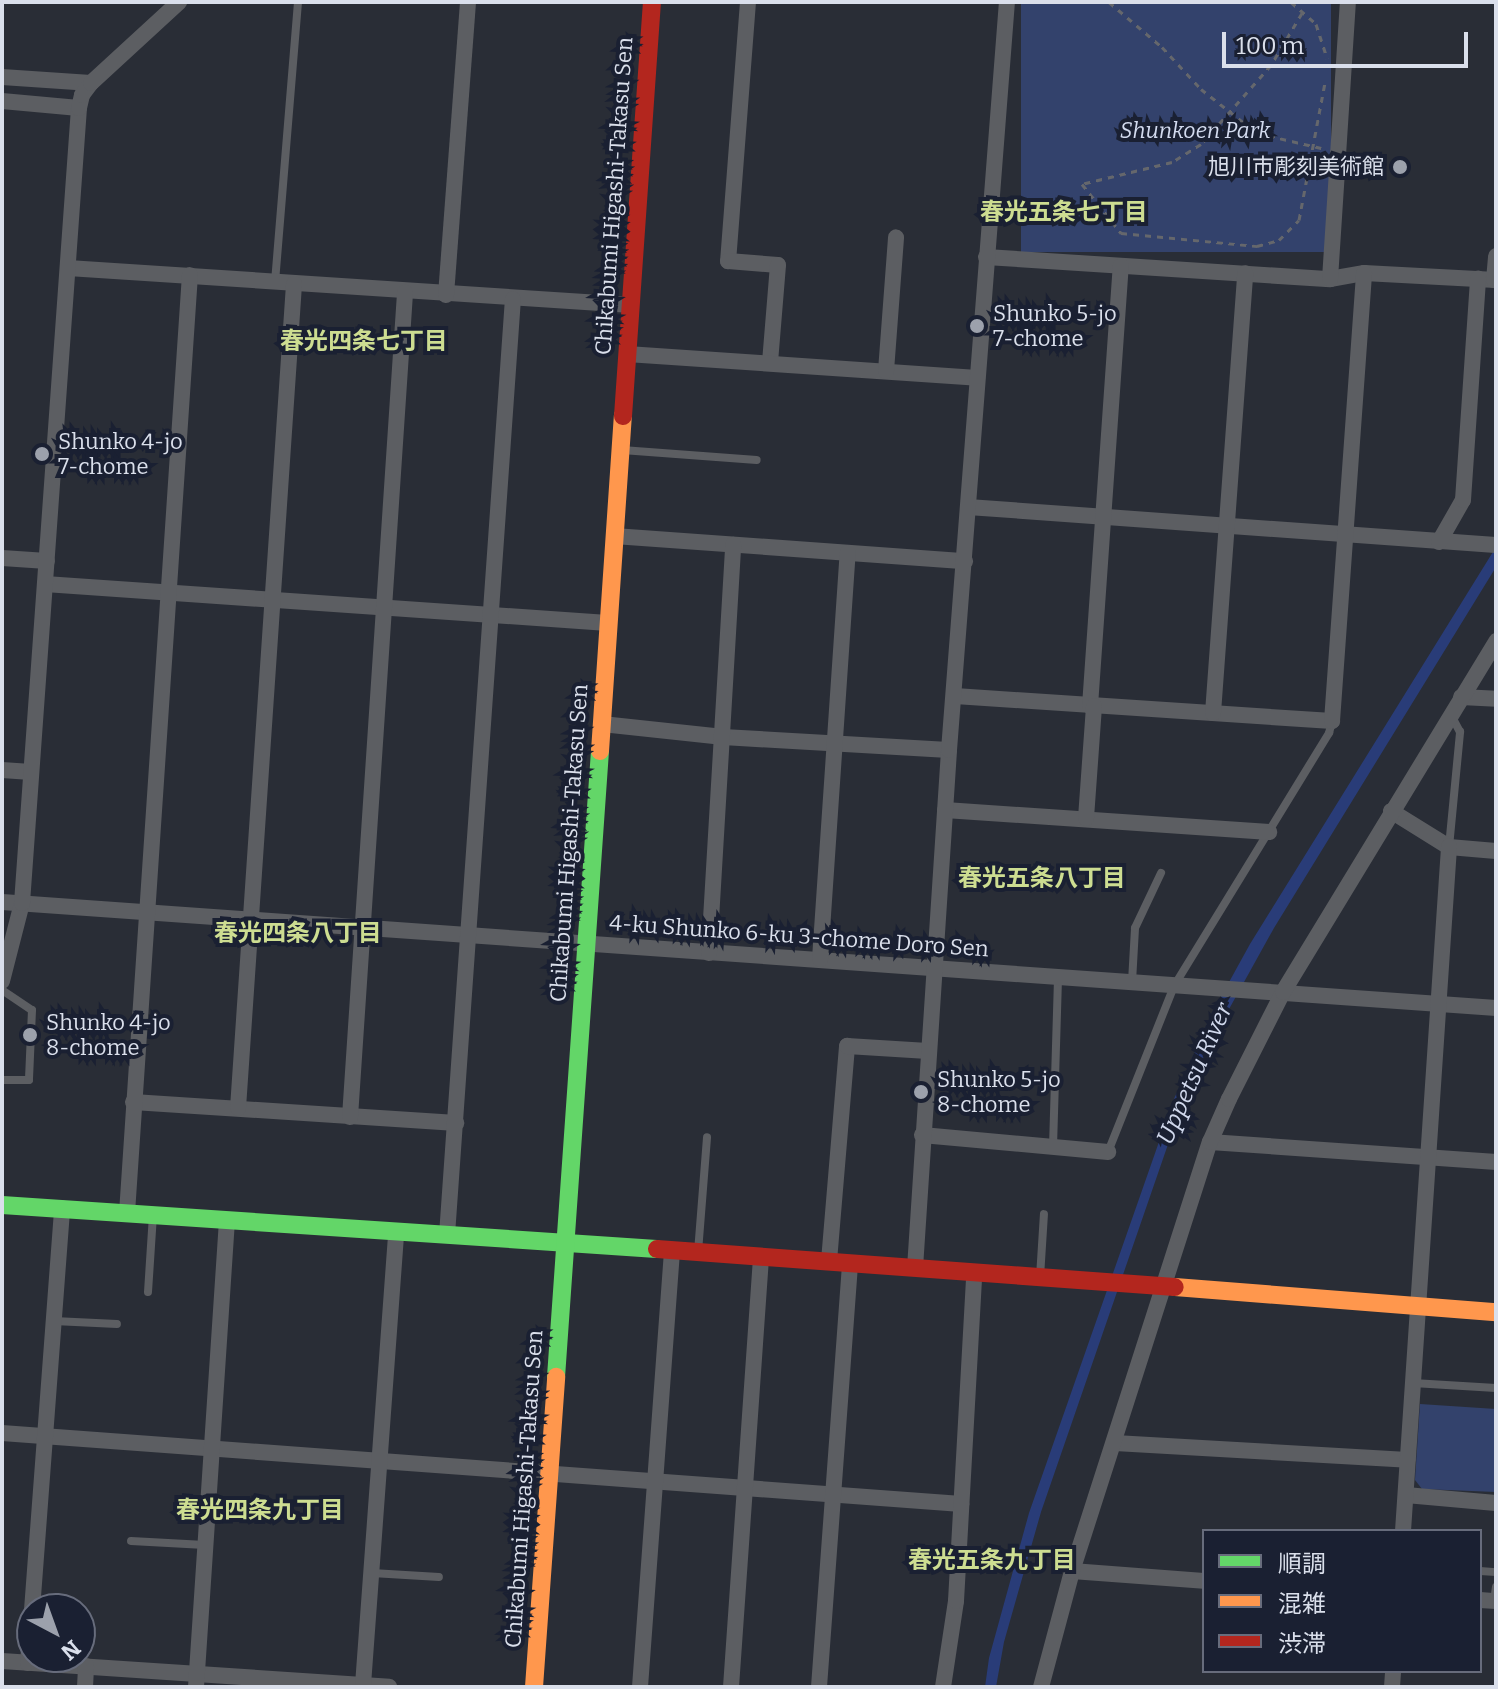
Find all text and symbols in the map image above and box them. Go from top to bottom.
scale bar [1226,16,1472,66]
text: 100 m [1236,32,1304,60]
street label: Chikabumi Higashi-Takasu Sen [590,36,638,356]
park label: Shunkoen Park [1120,118,1270,144]
place label: 旭川市彫刻美術館 [1208,154,1384,180]
marker: 旭川市彫刻美術館 [1391,158,1409,176]
district label: 春光五条七丁目 [980,199,1148,227]
place label: Shunko 5-jo 7-chome [993,300,1117,352]
marker: Shunko 5-jo 7-chome [968,317,986,335]
district label: 春光四条七丁目 [280,328,448,356]
place label: Shunko 4-jo 7-chome [58,428,183,480]
marker: Shunko 4-jo 7-chome [33,445,51,463]
street label: Chikabumi Higashi-Takasu Sen [545,683,593,1003]
district label: 春光五条八丁目 [958,865,1126,893]
street label: 4-ku Shunko 6-ku 3-chome Doro Sen [608,910,990,962]
district label: 春光四条八丁目 [214,920,382,948]
water label: Uppetsu River [1151,999,1239,1149]
place label: Shunko 4-jo 8-chome [46,1009,171,1060]
marker: Shunko 4-jo 8-chome [21,1026,39,1044]
place label: Shunko 5-jo 8-chome [937,1066,1061,1118]
marker: Shunko 5-jo 8-chome [912,1083,930,1101]
street label: Chikabumi Higashi-Takasu Sen [500,1329,548,1649]
district label: 春光四条九丁目 [176,1497,344,1525]
legend [1202,1529,1482,1673]
district label: 春光五条九丁目 [908,1547,1076,1575]
text: 順調 [1278,1550,1326,1578]
text: 混雑 [1278,1590,1326,1618]
north arrow [16,1593,96,1673]
text: 渋滞 [1278,1630,1326,1658]
text: N [56,1634,86,1666]

